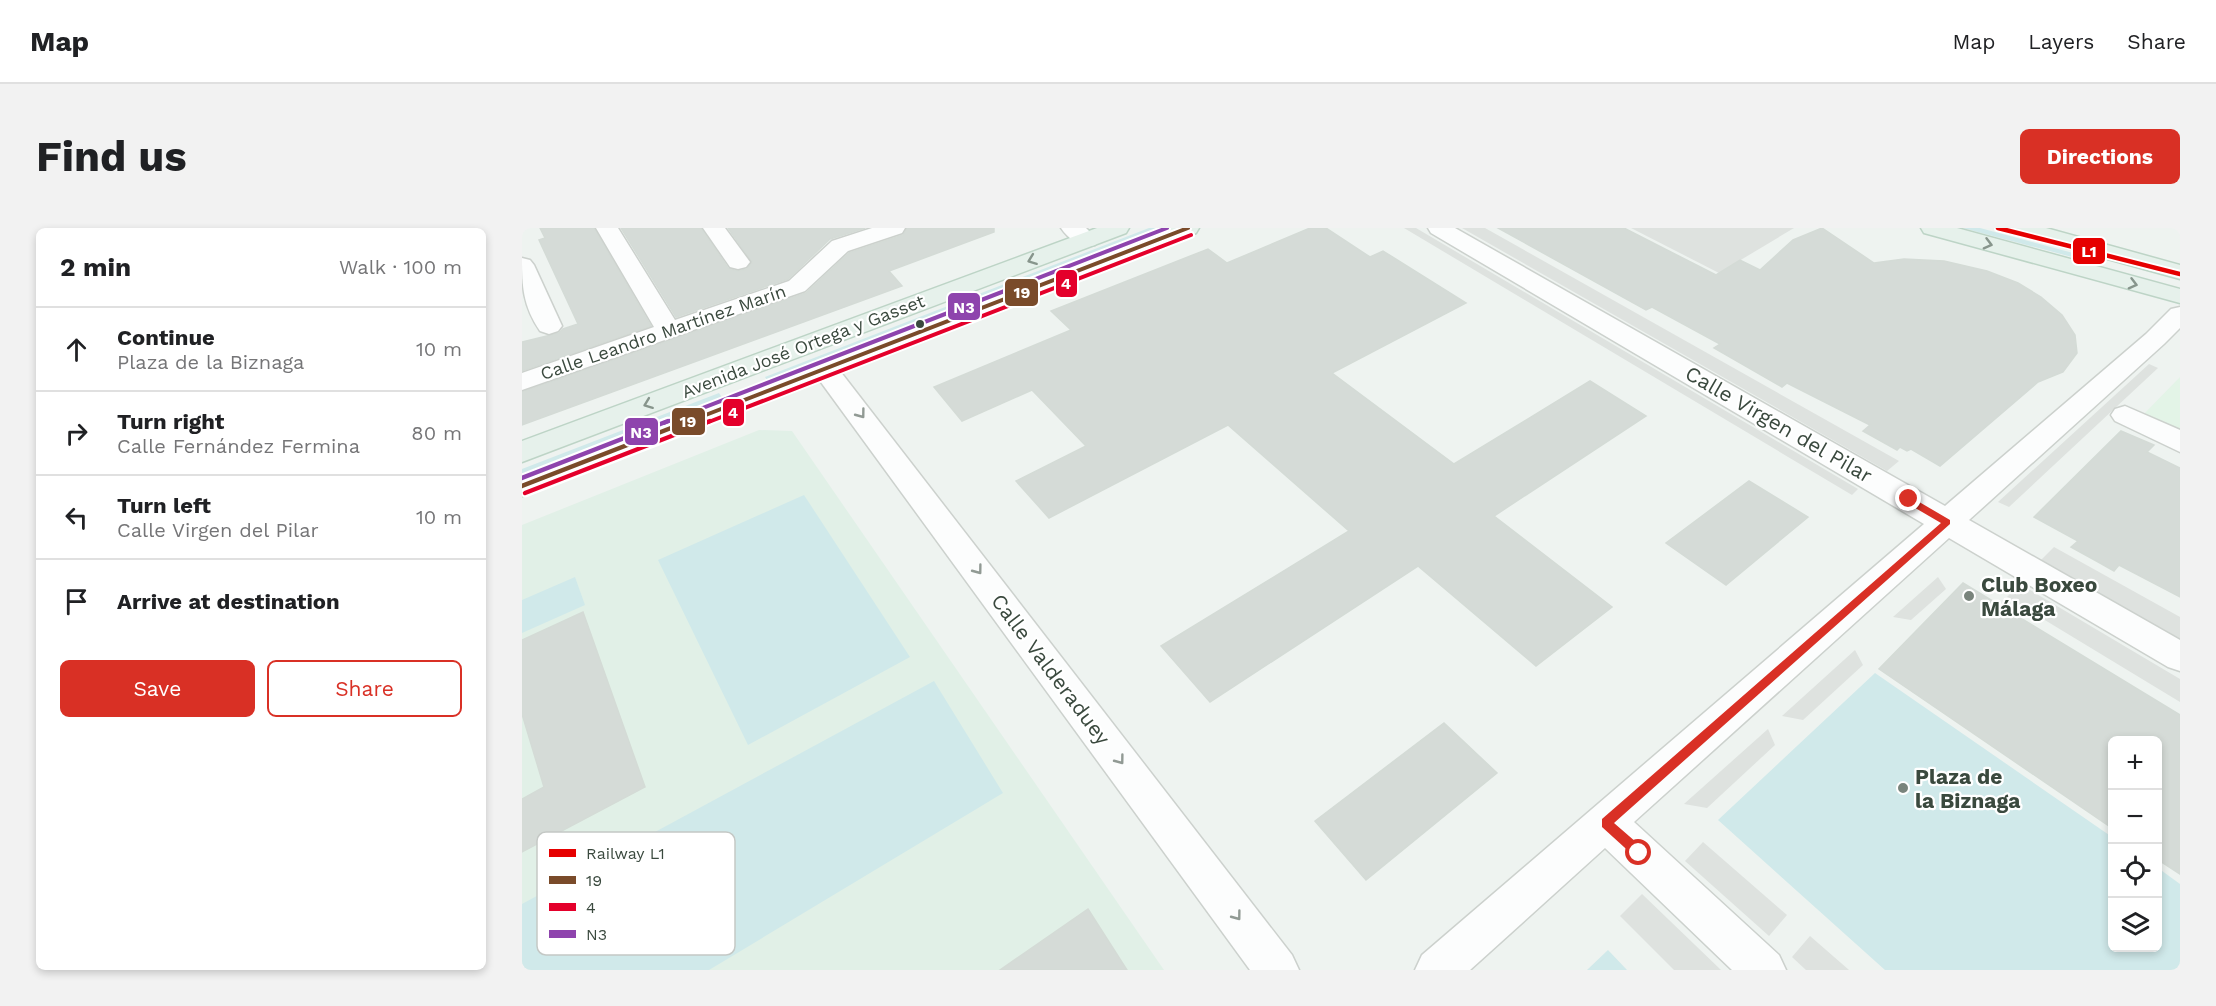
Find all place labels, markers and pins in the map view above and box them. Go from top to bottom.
unlabelled marker [914,318,926,330]
place label: Club Boxeo Málaga [1981,572,2097,621]
marker: Club Boxeo Málaga [1962,589,1976,603]
place label: Plaza de la Biznaga [1915,764,2021,813]
marker: Plaza de la Biznaga [1896,781,1910,795]

